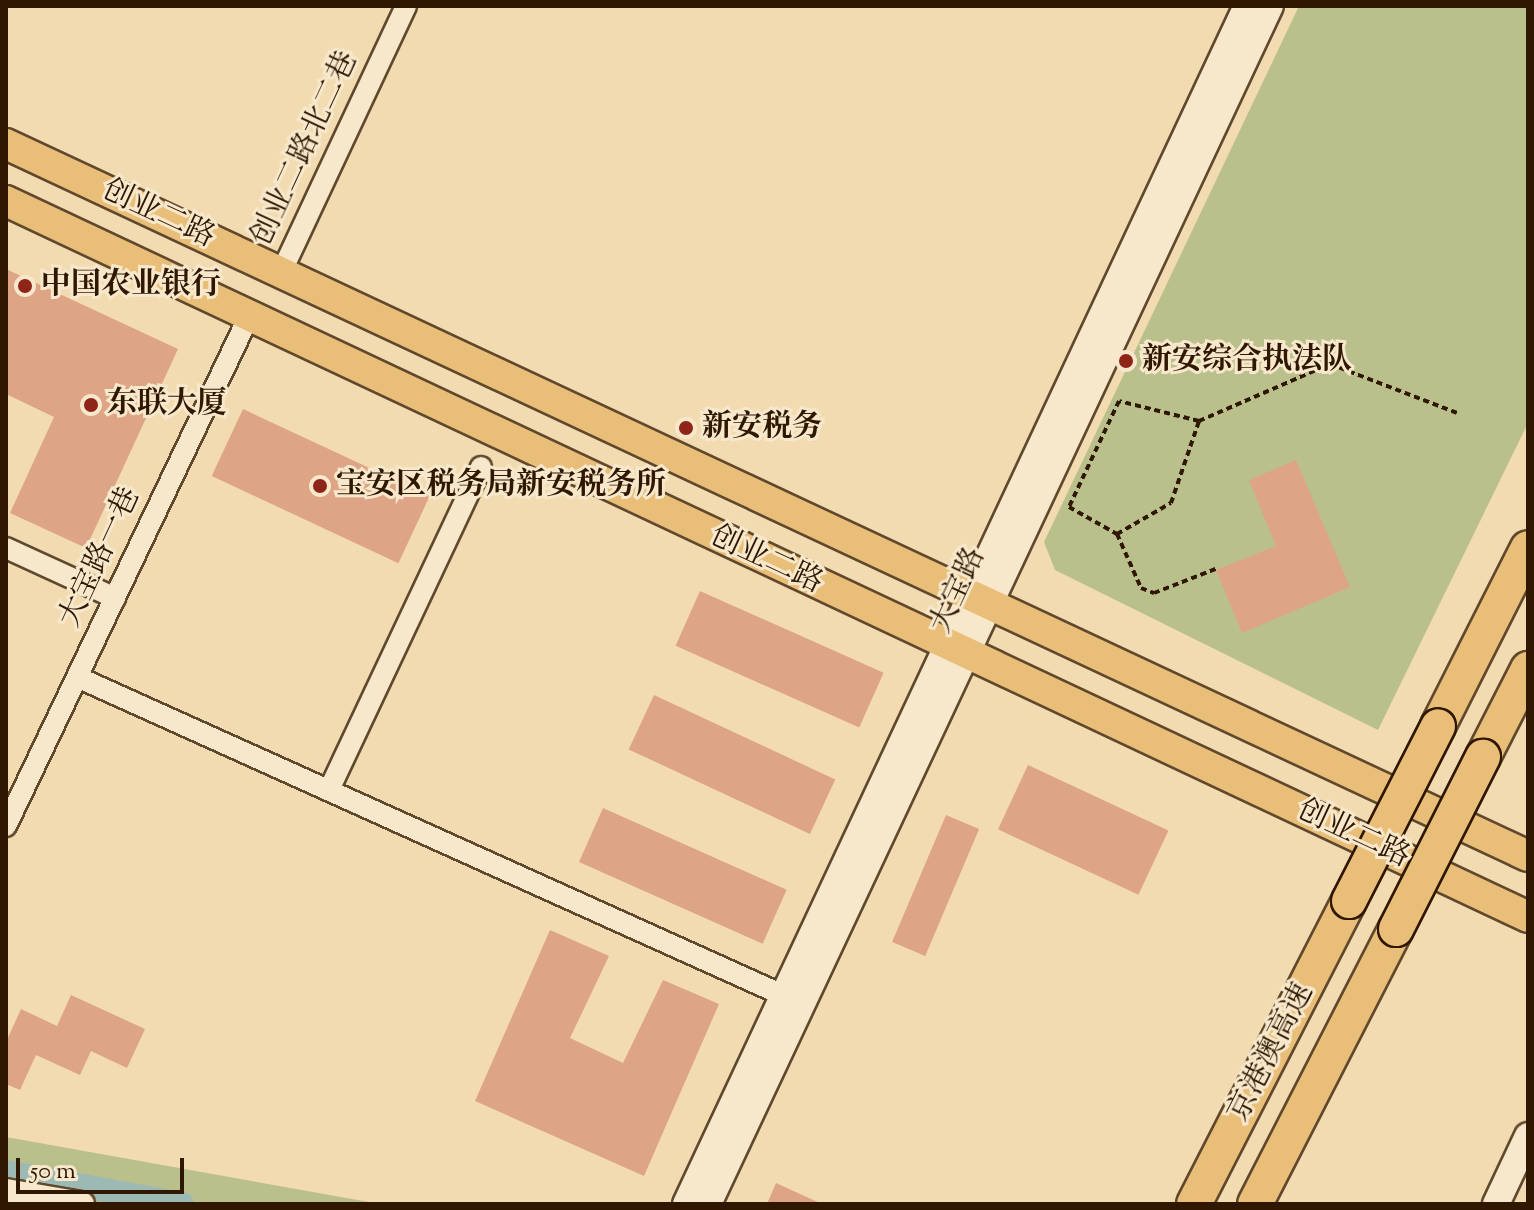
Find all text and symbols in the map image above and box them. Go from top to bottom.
street label: 创业二路北二巷 [245,46,367,252]
street label: 创业二路 [96,173,220,257]
place label: 中国农业银行 [41,268,221,304]
marker: 中国农业银行 [16,277,34,295]
place label: 新安综合执法队 [1142,343,1352,379]
marker: 新安综合执法队 [1117,352,1135,370]
place label: 东联大厦 [107,387,227,423]
marker: 东联大厦 [82,396,100,414]
place label: 新安税务 [702,410,822,446]
marker: 新安税务 [677,419,695,437]
place label: 宝安区税务局新安税务所 [336,468,666,504]
marker: 宝安区税务局新安税务所 [311,477,329,495]
street label: 大宝路一巷 [53,482,149,634]
street label: 创业二路 [704,519,828,603]
street label: 大宝路 [924,543,994,639]
street label: 创业二路 [1291,793,1415,877]
street label: 京港澳高速 [1222,978,1322,1128]
scale bar [20,1142,188,1192]
text: 50 m [30,1155,76,1189]

